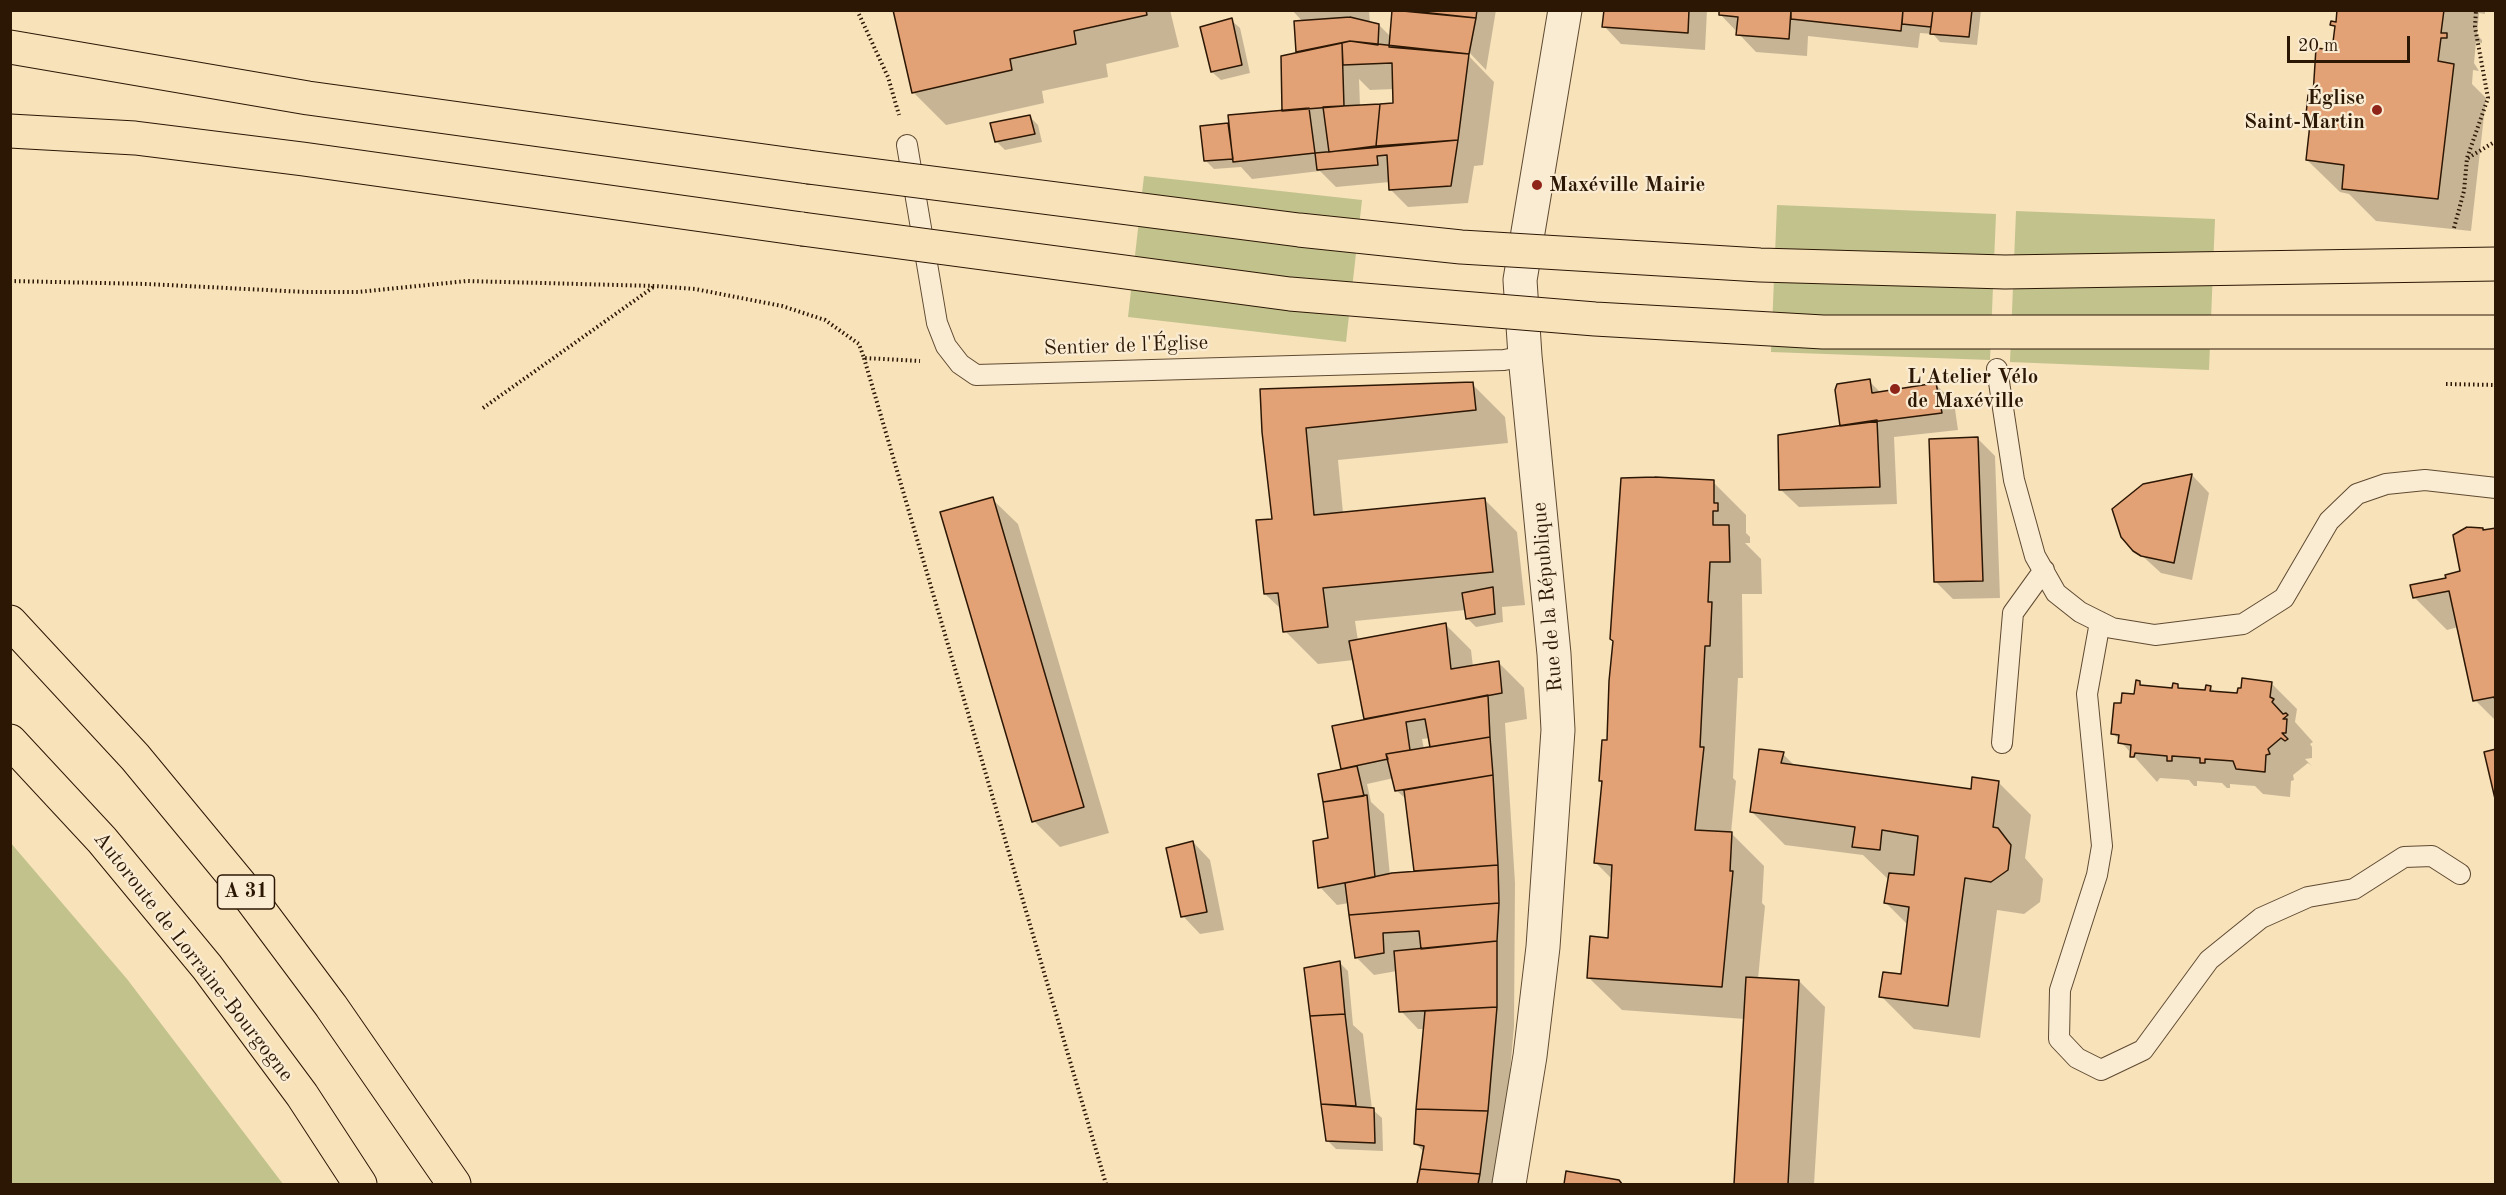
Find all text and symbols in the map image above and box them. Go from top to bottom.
scale bar [2290,24,2413,62]
text: 20 m [2298,37,2338,55]
place label: Église Saint-Martin [2244,85,2365,135]
marker: Église Saint-Martin [2370,103,2384,117]
place label: Maxéville Mairie [1549,172,1705,198]
marker: Maxéville Mairie [1530,178,1544,192]
street label: Sentier de l'Église [1043,331,1209,361]
place label: L'Atelier Vélo de Maxéville [1907,364,2038,414]
marker: L'Atelier Vélo de Maxéville [1888,382,1902,396]
street label: Rue de la République [1527,501,1569,693]
street label: Autoroute de Lorraine-Bourgogne [88,827,298,1087]
road number: A 31 [218,875,274,909]

